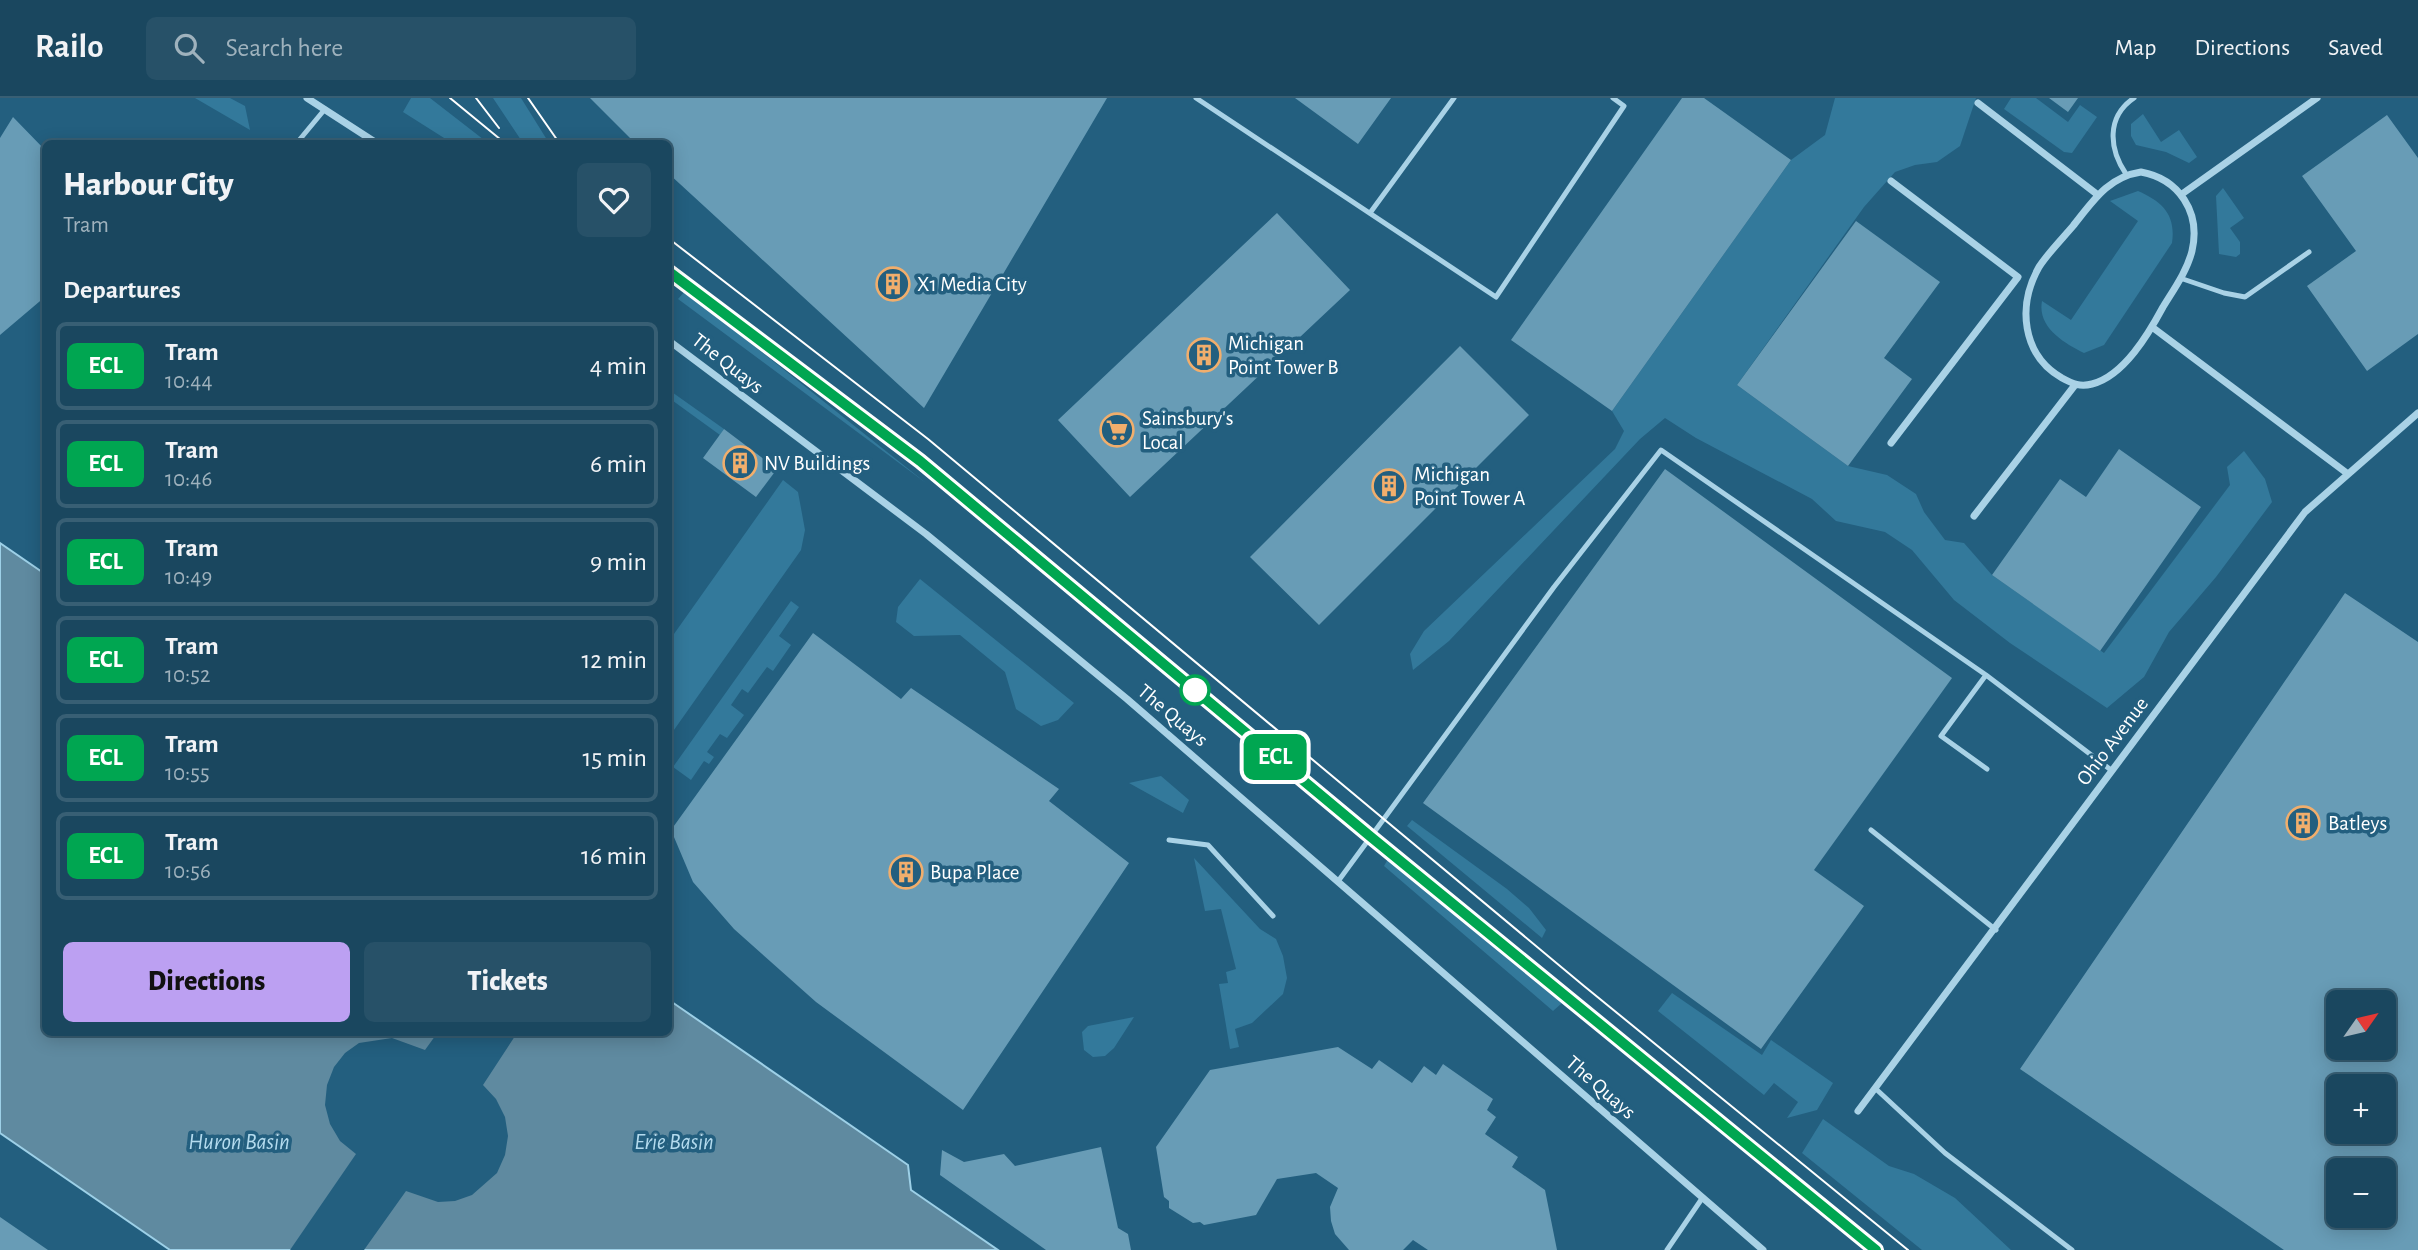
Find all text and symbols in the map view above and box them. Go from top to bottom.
search box [146,17,636,80]
icon: search [170,29,208,67]
text: Railo [35,31,104,64]
text: Search here [226,35,343,61]
text: Map [2114,36,2156,60]
text: Directions [2194,36,2290,60]
text: Saved [2328,36,2383,60]
button: heart [577,163,651,237]
text: Harbour City [63,169,233,202]
text: Tram [63,214,109,237]
building icon: X1 Media City [874,265,912,303]
place label: X1 Media City [917,274,1027,295]
text: Departures [63,277,181,303]
street label: The Quays [688,329,767,398]
place label: Michigan Point Tower B [1228,333,1338,378]
building icon: Michigan Point Tower B [1185,336,1223,374]
text: Tram [165,339,219,365]
text: 4 min [590,353,647,379]
text: ECL [88,354,123,378]
text: 10:44 [165,370,212,393]
place label: Sainsbury's Local [1142,408,1233,453]
supermarket icon: Sainsbury's Local [1098,411,1136,449]
text: Tram [165,437,219,463]
building icon: NV Buildings [721,444,759,482]
text: 6 min [590,451,647,477]
text: ECL [88,452,123,476]
place label: NV Buildings [764,453,870,474]
place label: Michigan Point Tower A [1414,464,1525,509]
building icon: Michigan Point Tower A [1370,467,1408,505]
text: 10:46 [165,468,212,491]
text: Tram [165,535,219,561]
text: 9 min [590,549,647,575]
text: ECL [88,550,123,574]
text: 10:49 [165,566,212,589]
text: Tram [165,633,219,659]
text: 12 min [581,647,647,673]
text: ECL [88,648,123,672]
text: 10:52 [165,664,210,687]
unlabelled marker [1180,675,1210,705]
street label: The Quays [1134,680,1212,751]
street label: Ohio Avenue [2073,693,2152,789]
text: Tram [165,731,219,757]
line badge: ECL [1235,734,1315,780]
text: 15 min [582,745,647,771]
text: ECL [1258,745,1292,769]
text: ECL [88,746,123,770]
text: 10:55 [165,762,210,785]
building icon: Batleys [2284,804,2322,842]
place label: Batleys [2328,813,2387,834]
text: Tram [165,829,219,855]
text: 16 min [581,843,647,869]
text: ECL [88,844,123,868]
building icon: Bupa Place [887,853,925,891]
text: 10:56 [165,860,211,883]
place label: Bupa Place [930,862,1019,883]
button: Directions [63,942,350,1022]
button: Tickets [364,942,651,1022]
north arrow [2326,990,2396,1060]
map controls [2326,990,2396,1228]
street label: The Quays [1562,1052,1639,1123]
button: + [2326,1074,2396,1144]
water label: Huron Basin [188,1131,290,1154]
water label: Erie Basin [634,1131,714,1154]
button: − [2326,1158,2396,1228]

